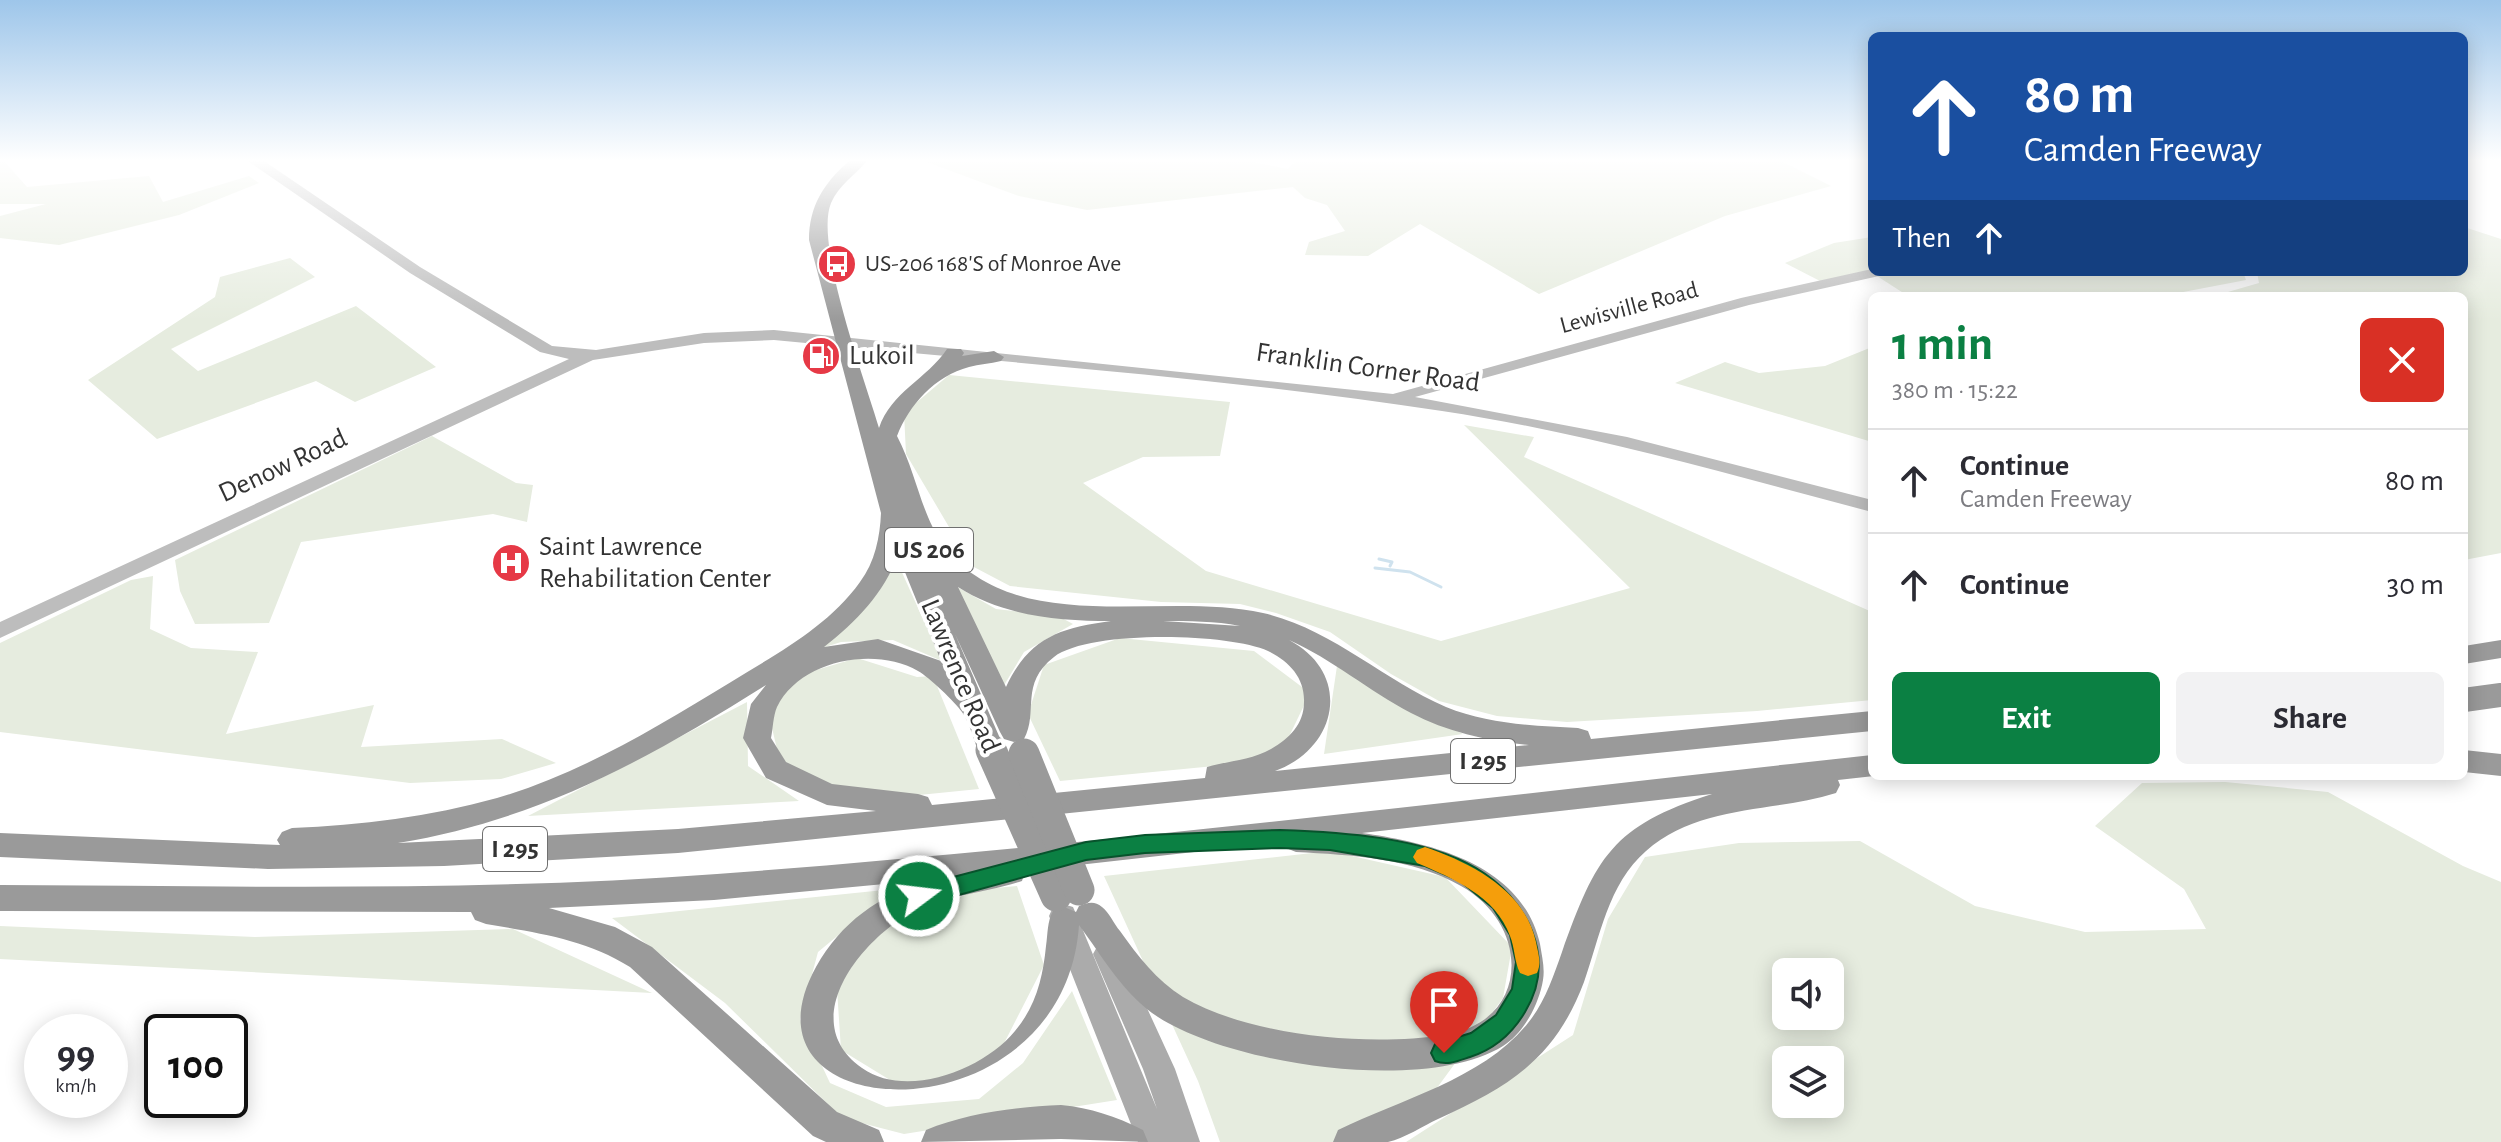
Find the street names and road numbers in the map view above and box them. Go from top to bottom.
street label: Lewisville Road [1557,278,1701,338]
street label: Franklin Corner Road [1254,338,1482,398]
street label: Denow Road [215,424,351,508]
road number: US 206 [885,528,973,572]
street label: Lawrence Road [915,595,1005,757]
road number: I 295 [1451,739,1515,783]
road number: I 295 [483,827,547,871]

